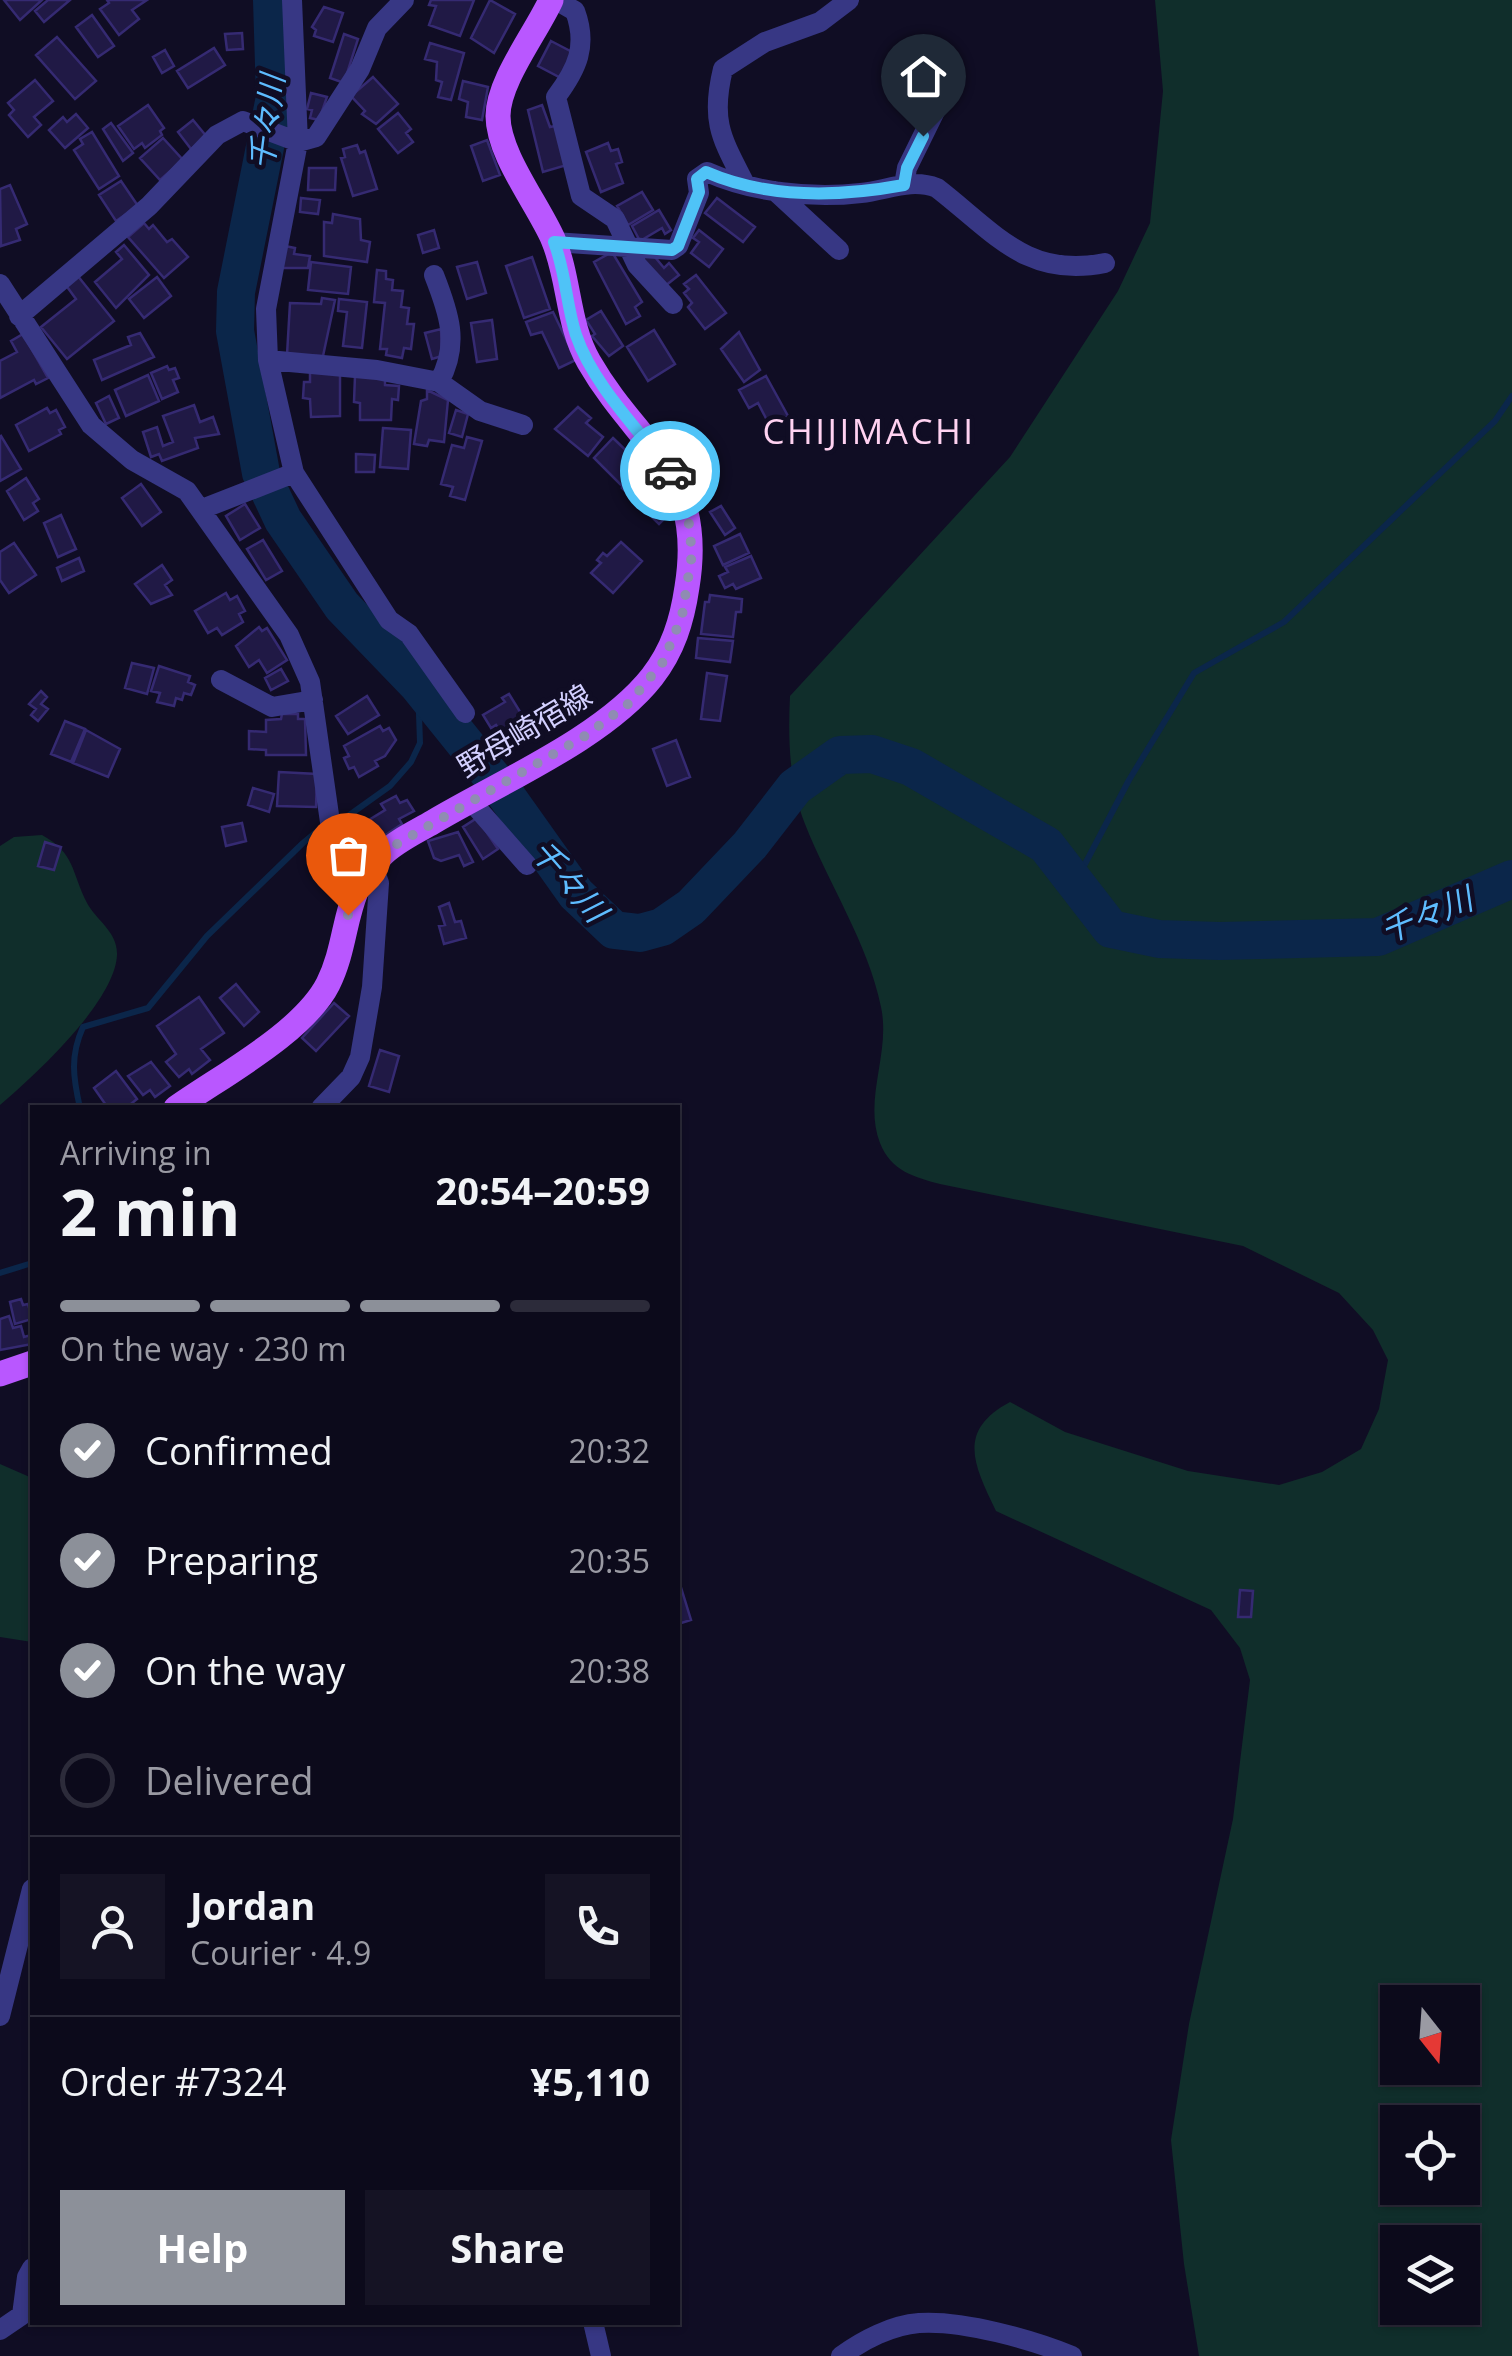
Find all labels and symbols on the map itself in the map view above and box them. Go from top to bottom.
pin [881,34,966,137]
water label: 千々川 [239,69,294,172]
district label: CHIJIMACHI [762,407,976,454]
courier [620,421,720,521]
street label: 野母崎宿線 [449,674,599,786]
pin [306,813,391,916]
water label: 千々川 [522,830,620,933]
water label: 千々川 [1373,875,1481,952]
north arrow [1380,1985,1480,2085]

